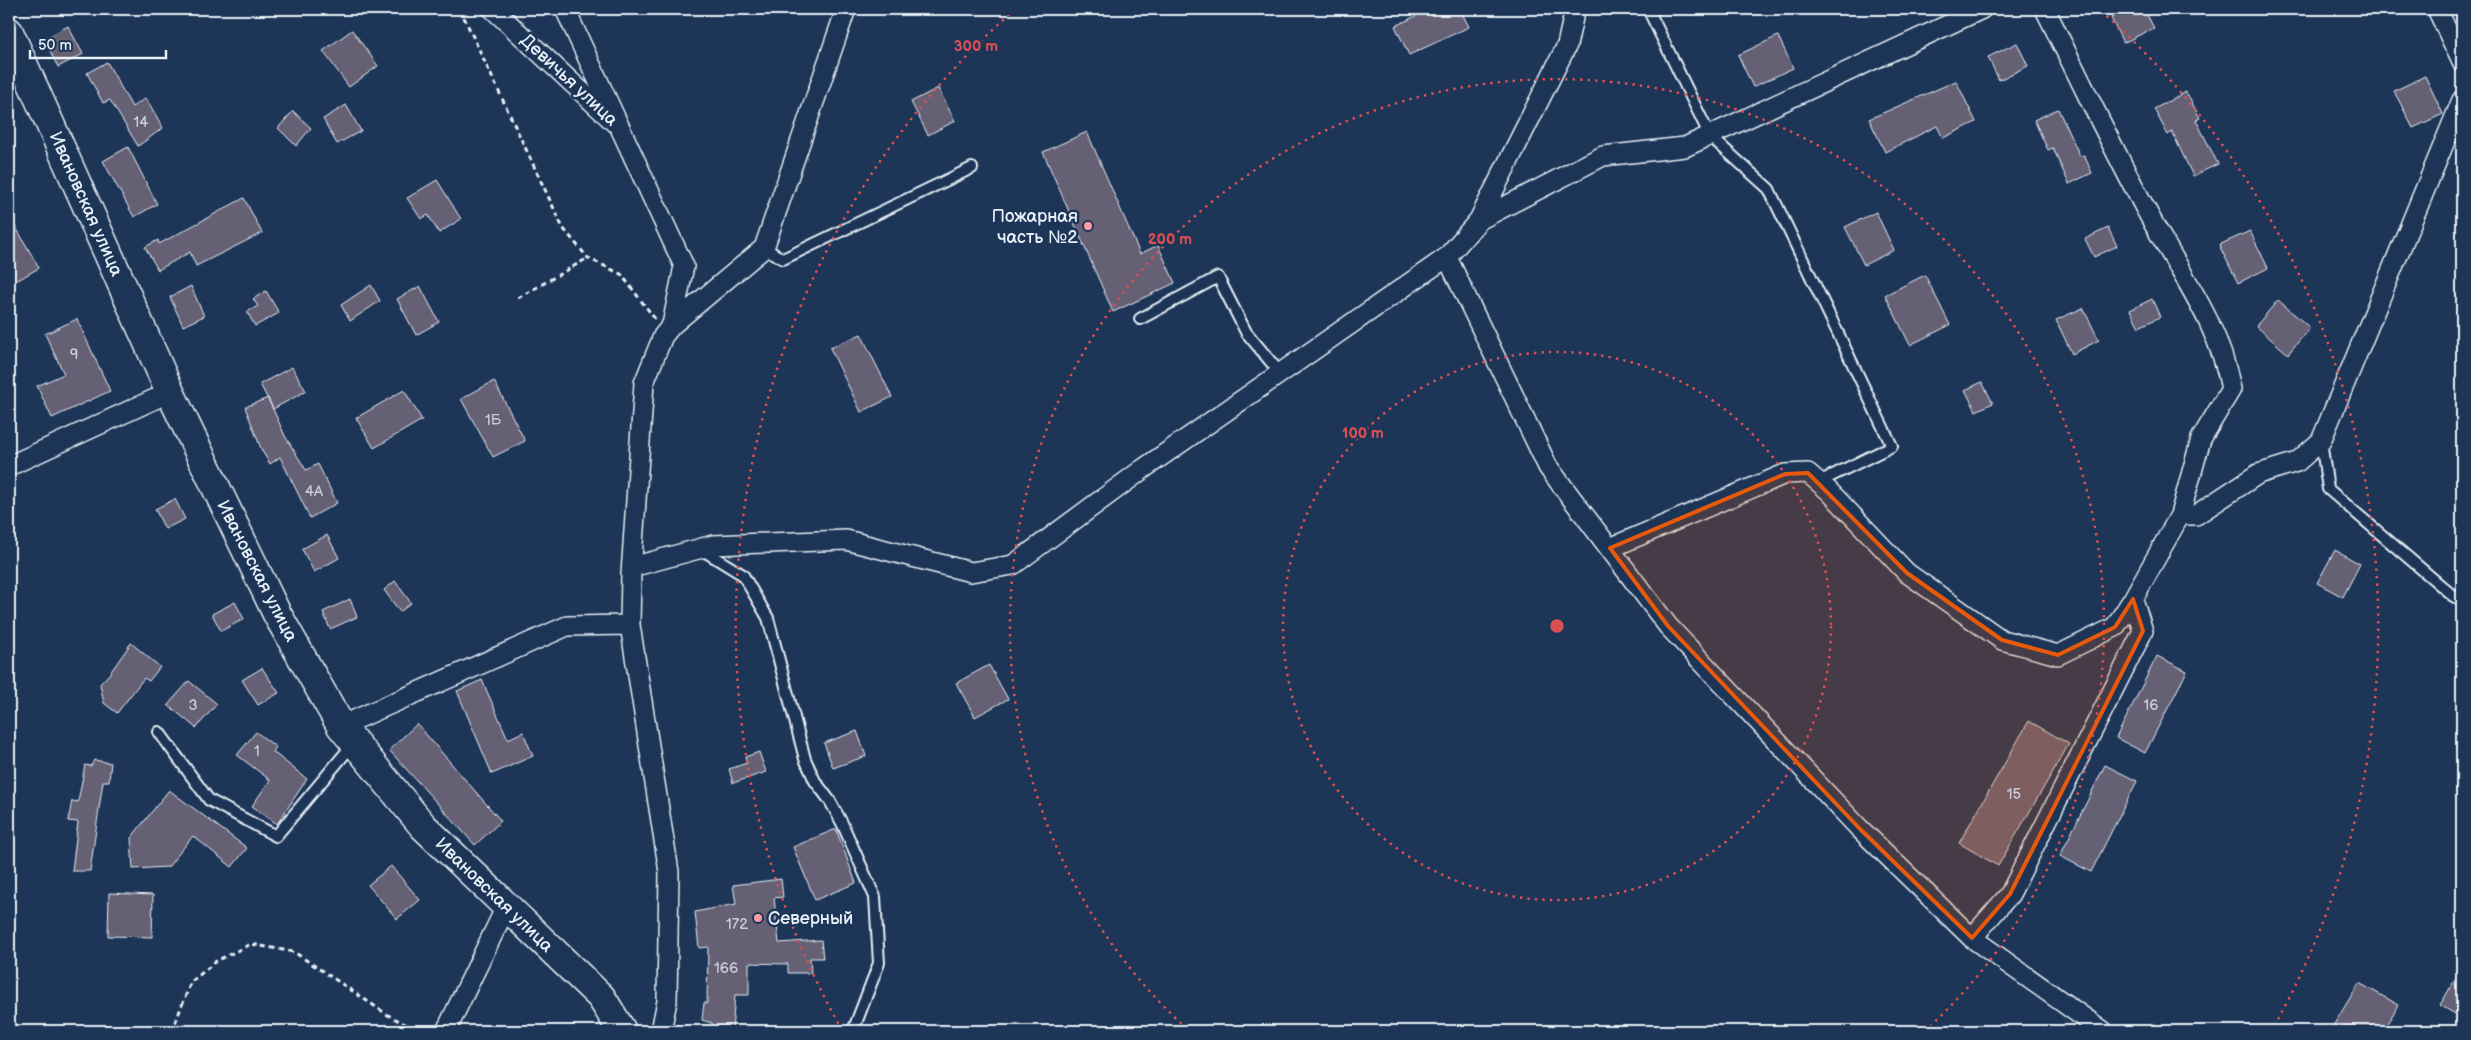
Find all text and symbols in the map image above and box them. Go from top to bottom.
scale bar [30,28,166,60]
street label: Девичья улица [516,30,622,131]
text: 50 m [38,36,72,55]
text: 300 m [954,37,998,56]
house number: 14 [134,113,148,132]
street label: Ивановская улица [45,129,127,280]
place label: Пожарная часть №2 [992,206,1078,248]
marker: Пожарная часть №2 [1082,220,1094,232]
text: 200 m [1148,230,1192,249]
house number: 9 [70,345,78,364]
house number: 1Б [485,411,502,430]
text: 100 m [1342,424,1384,443]
house number: 4А [305,482,324,501]
street label: Ивановская улица [212,497,302,645]
centre of rings [1548,617,1566,635]
house number: 3 [188,696,198,715]
house number: 16 [2144,696,2158,715]
house number: 1 [254,742,260,761]
house number: 15 [2007,785,2021,804]
street label: Ивановская улица [431,833,558,957]
place label: Северный [768,908,853,929]
marker: Северный [752,912,764,924]
house number: 172 [726,915,748,934]
house number: 166 [714,959,738,978]

